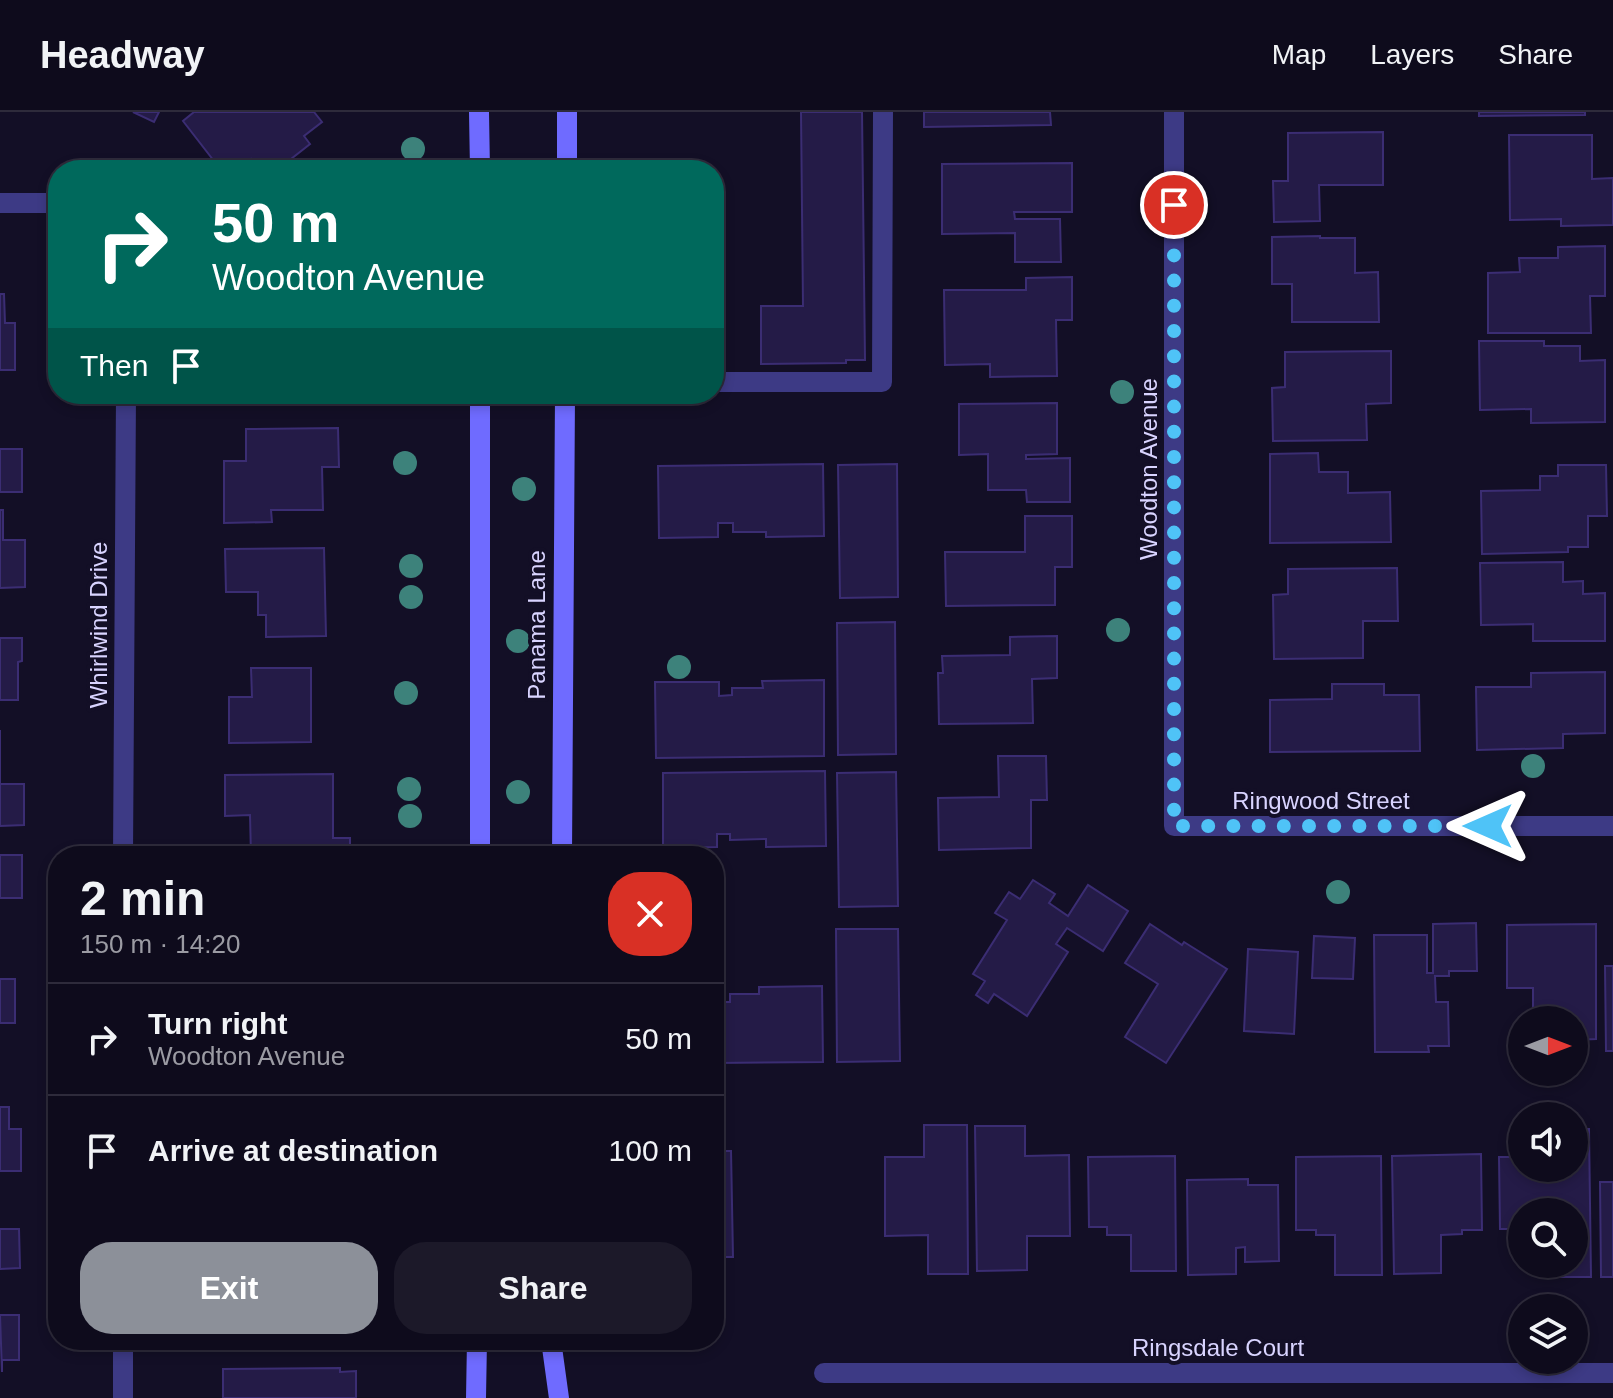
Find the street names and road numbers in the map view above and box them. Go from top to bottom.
street label: Woodton Avenue [1135,378,1162,560]
street label: Whirlwind Drive [85,542,112,708]
street label: Panama Lane [523,550,550,700]
street label: Ringwood Street [1232,787,1410,814]
street label: Ringsdale Court [1132,1334,1304,1361]

